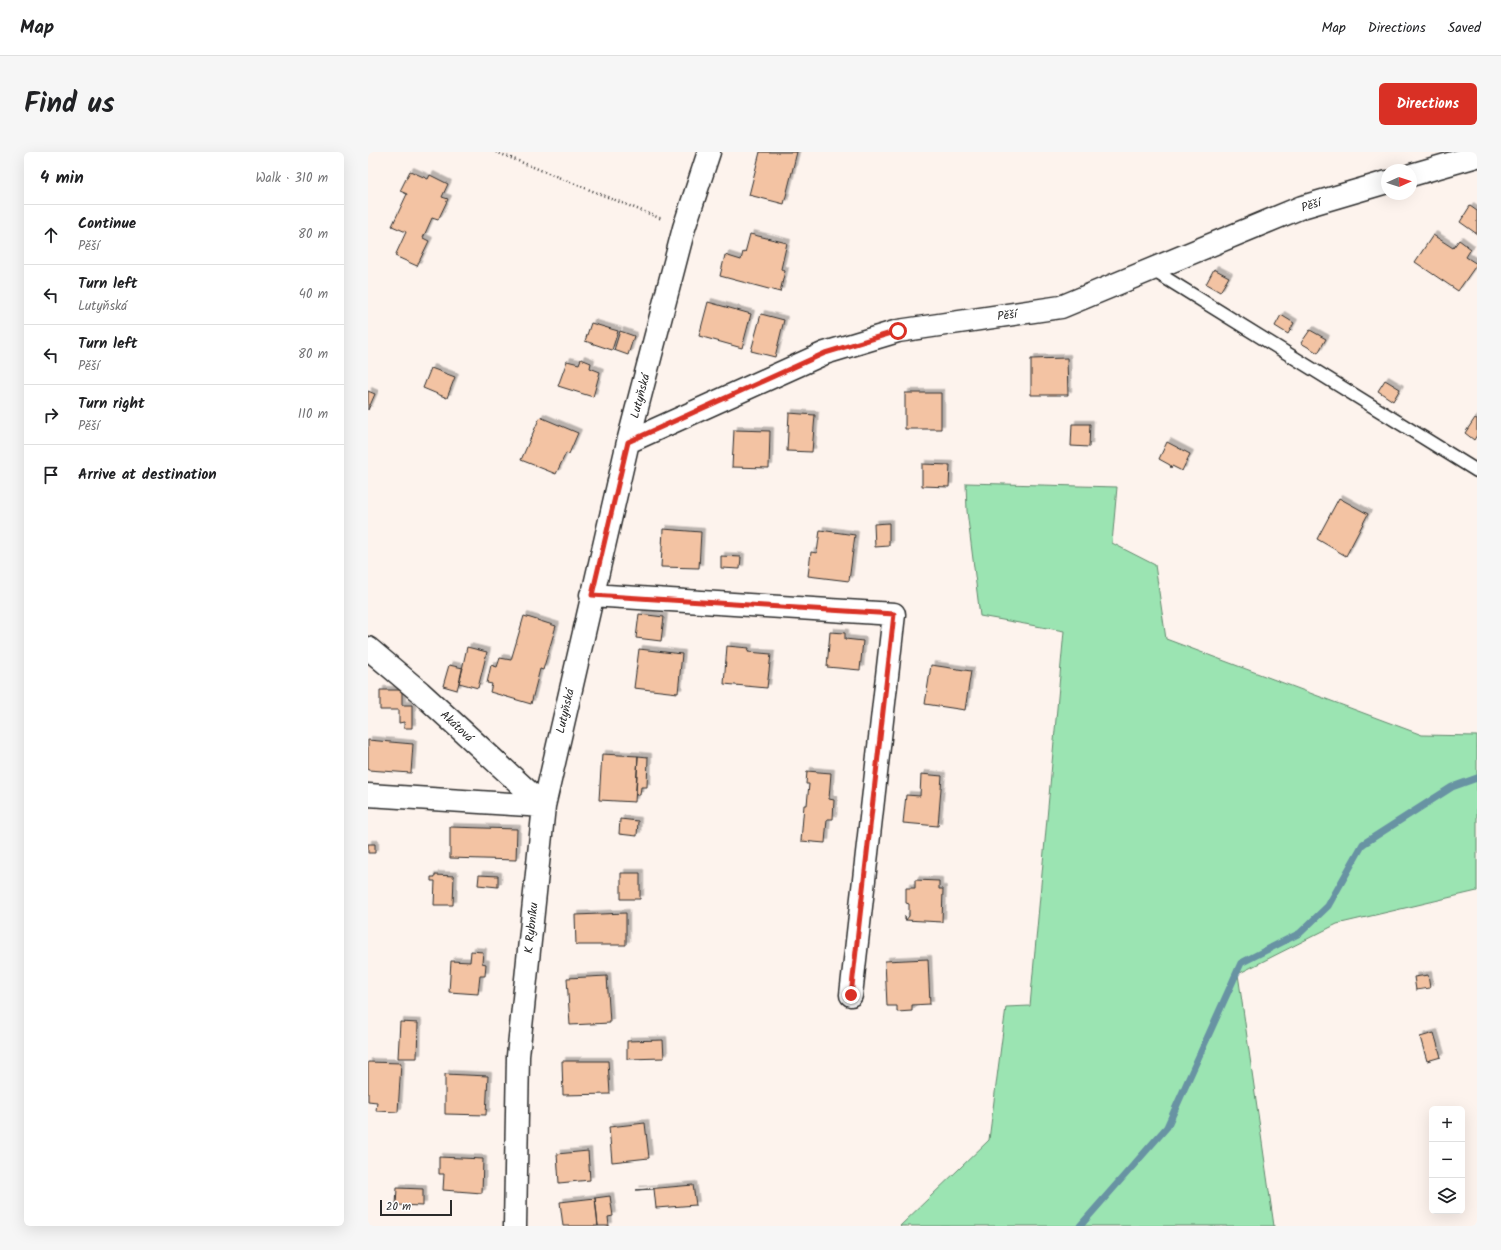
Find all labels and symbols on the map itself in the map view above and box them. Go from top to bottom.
north arrow [1381,164,1417,200]
street label: Pěší [1299,193,1326,218]
street label: Pěší [996,304,1020,326]
route start [889,322,907,340]
street label: Lutyňská [625,370,656,421]
street label: Lutyňská [551,686,580,735]
street label: Akátová [436,706,479,748]
street label: K Rybníku [519,901,544,955]
route end [842,986,860,1004]
scale bar [380,1198,452,1217]

